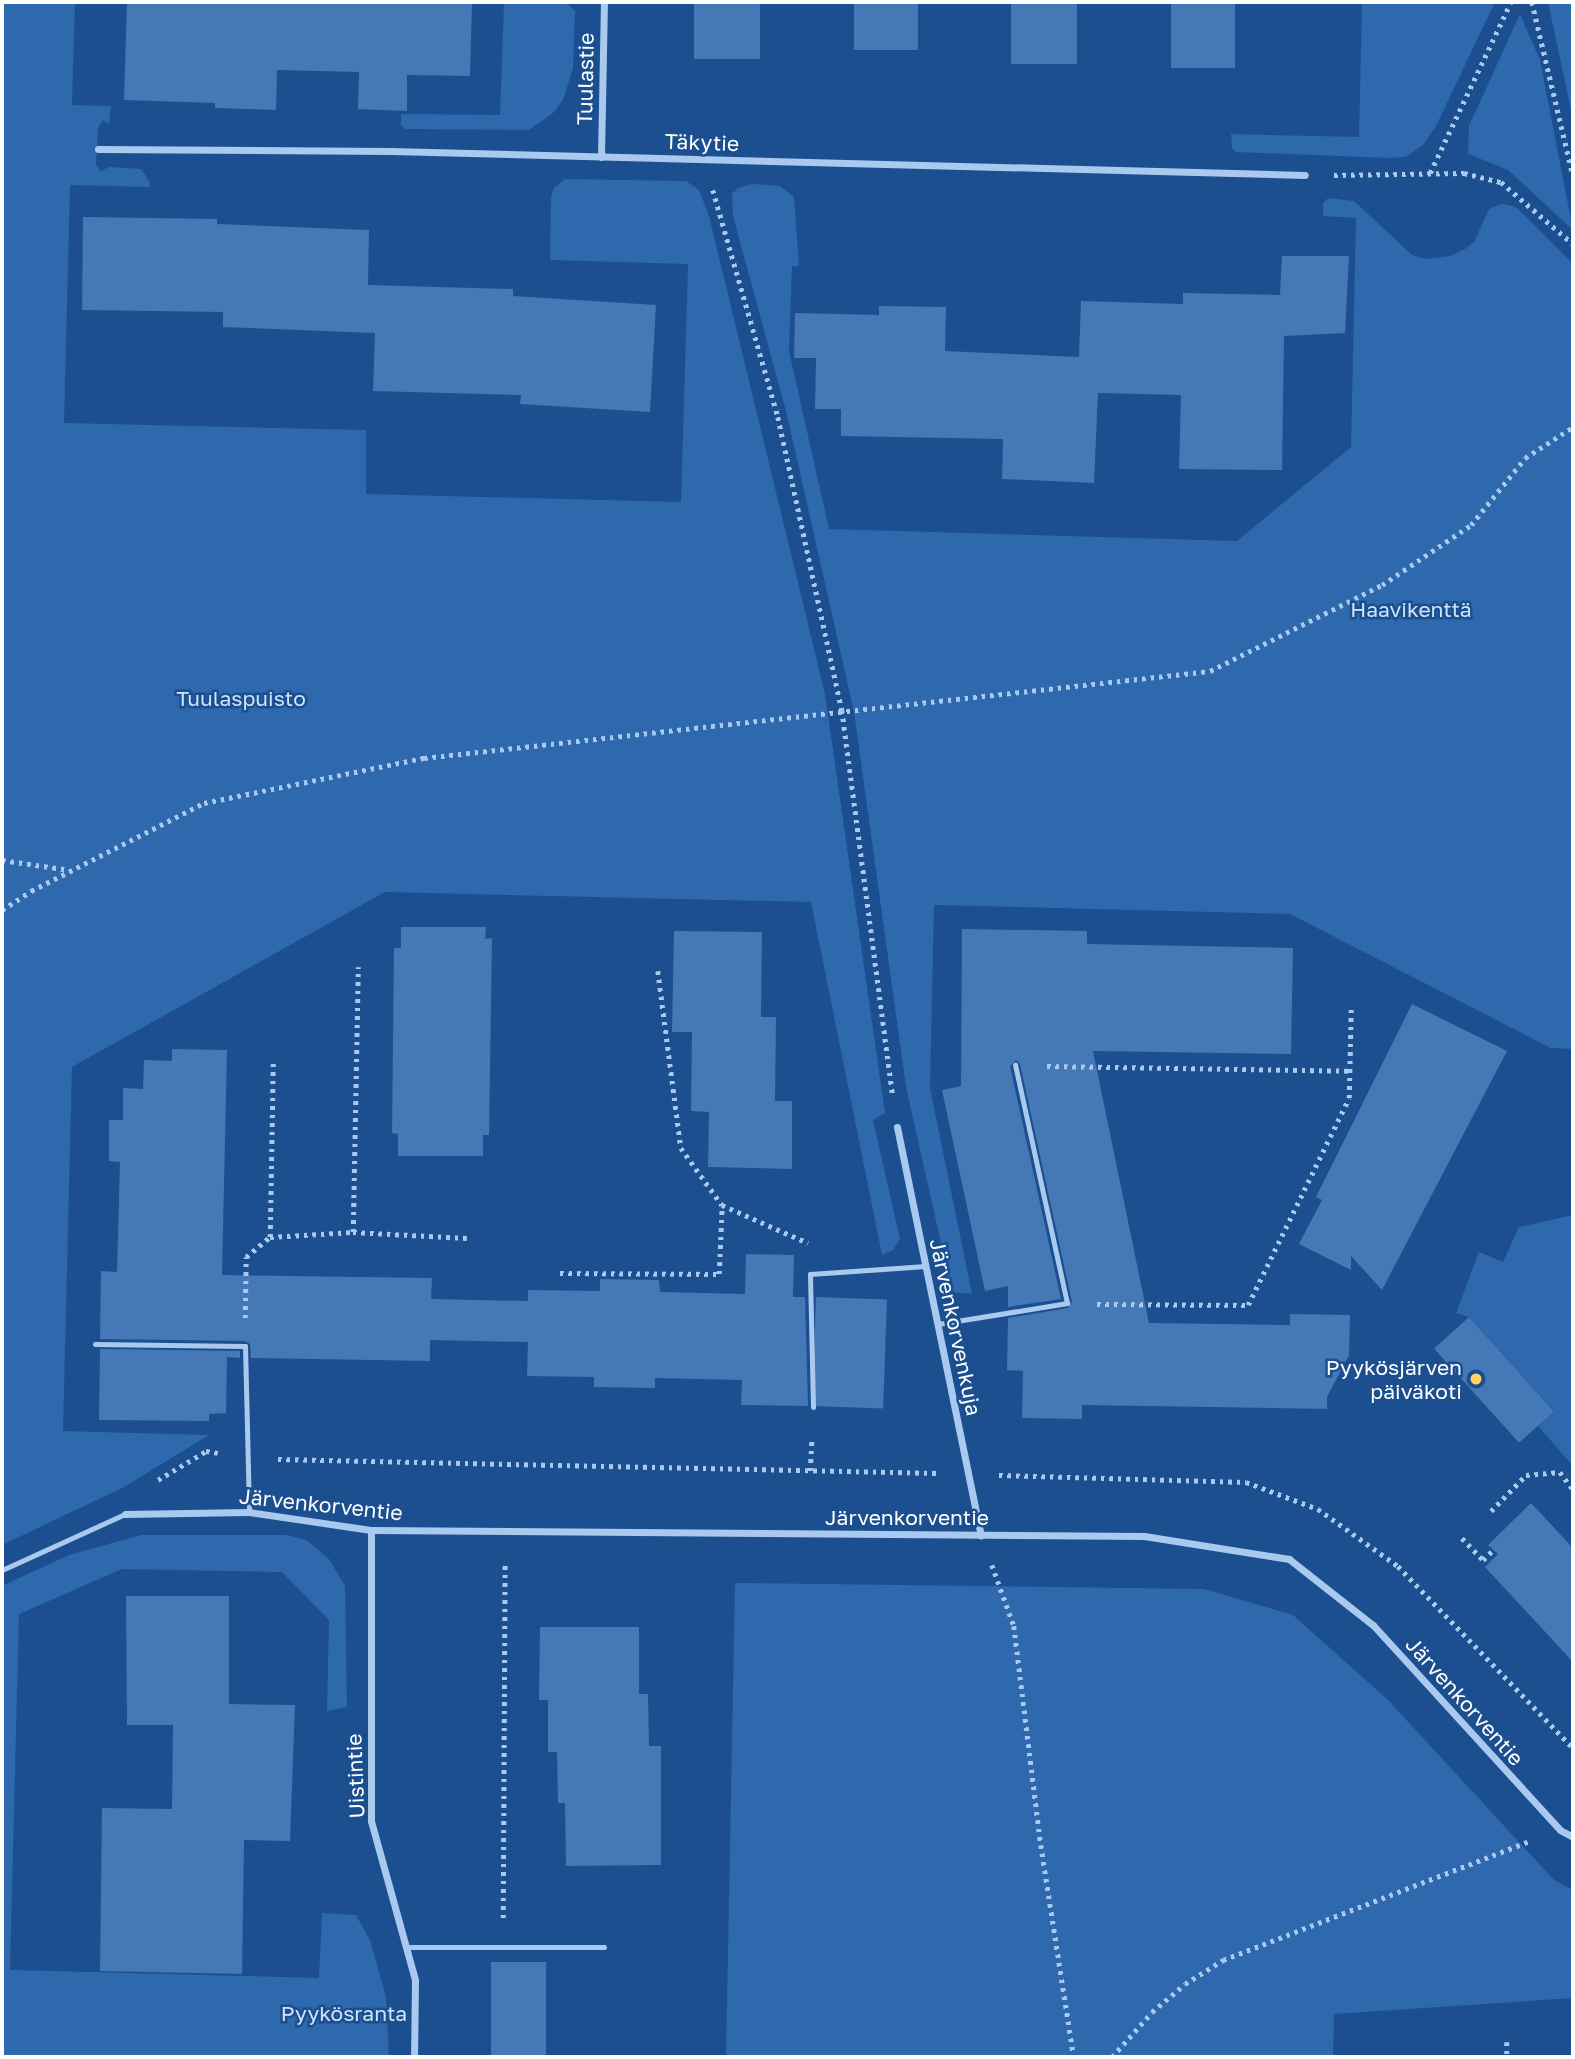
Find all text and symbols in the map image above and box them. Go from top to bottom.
street label: Tuulastie [572,33,598,125]
street label: Täkytie [664,128,740,156]
park label: Haavikenttä [1350,596,1472,622]
park label: Tuulaspuisto [176,685,306,711]
street label: Järvenkorvenkuja [925,1236,987,1418]
place label: Pyykösjärven päiväkoti [1326,1354,1462,1404]
marker: Pyykösjärven päiväkoti [1468,1371,1484,1387]
street label: Järvenkorventie [238,1483,404,1525]
street label: Järvenkorventie [825,1504,989,1530]
street label: Järvenkorventie [1401,1632,1529,1770]
street label: Uistintie [341,1733,369,1819]
park label: Pyykösranta [281,2000,407,2026]

